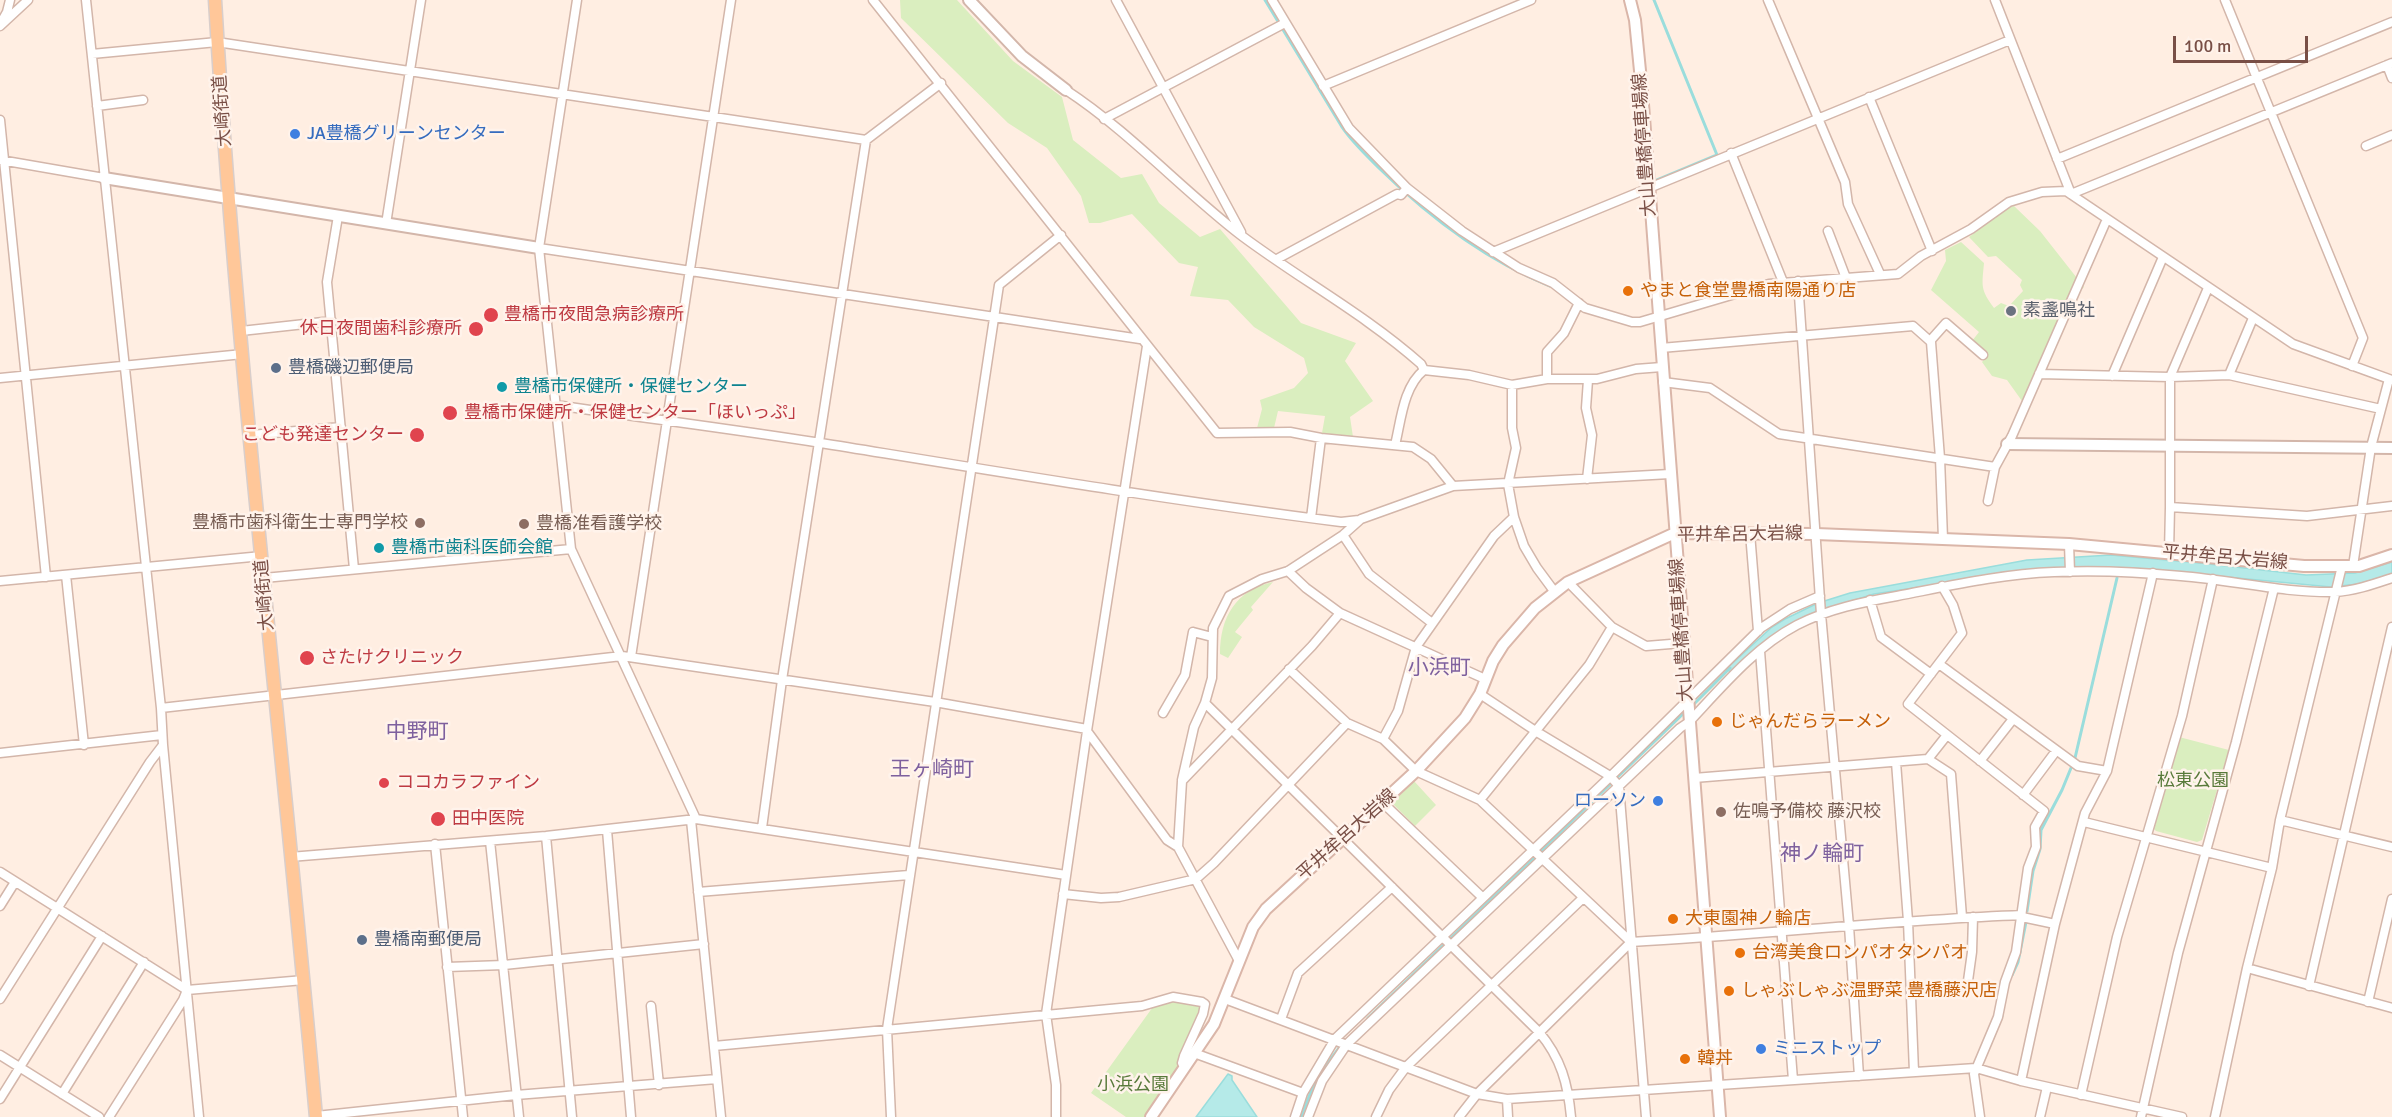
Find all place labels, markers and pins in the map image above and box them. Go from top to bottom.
place label: JA豊橋グリーンセンター [307,123,506,145]
marker: JA豊橋グリーンセンター [288,127,302,141]
place label: やまと食堂豊橋南陽通り店 [1640,280,1856,302]
marker: やまと食堂豊橋南陽通り店 [1621,284,1635,298]
place label: 素盞鳴社 [2023,300,2095,322]
place label: 豊橋市夜間急病診療所 [504,304,684,326]
marker: 素盞鳴社 [2004,304,2018,318]
marker: 豊橋市夜間急病診療所 [482,306,500,324]
place label: 休日夜間歯科診療所 [300,318,462,340]
marker: 休日夜間歯科診療所 [467,320,485,338]
place label: 豊橋磯辺郵便局 [288,357,414,379]
marker: 豊橋磯辺郵便局 [269,361,283,375]
place label: 豊橋市保健所・保健センター [514,376,748,398]
marker: 豊橋市保健所・保健センター [495,380,509,394]
place label: 豊橋市保健所・保健センター「ほいっぷ」 [464,402,806,424]
marker: 豊橋市保健所・保健センター「ほいっぷ」 [441,404,459,422]
place label: こども発達センター [242,424,404,446]
marker: こども発達センター [408,426,426,444]
place label: 豊橋市歯科衛生士専門学校 [192,512,408,534]
place label: 豊橋准看護学校 [536,513,662,535]
marker: 豊橋市歯科衛生士専門学校 [413,516,427,530]
marker: 豊橋准看護学校 [517,517,531,531]
place label: 豊橋市歯科医師会館 [391,537,553,559]
marker: 豊橋市歯科医師会館 [372,541,386,555]
place label: さたけクリニック [320,647,464,669]
marker: さたけクリニック [298,649,316,667]
place label: じゃんだらラーメン [1729,711,1891,733]
marker: じゃんだらラーメン [1710,715,1724,729]
place label: ココカラファイン [396,772,540,794]
marker: ココカラファイン [377,776,391,790]
place label: ローソン [1574,790,1646,812]
marker: ローソン [1651,794,1665,808]
place label: 佐鳴予備校 藤沢校 [1733,801,1881,823]
marker: 佐鳴予備校 藤沢校 [1714,805,1728,819]
place label: 田中医院 [452,808,524,830]
marker: 田中医院 [429,810,447,828]
place label: 大東園神ノ輪店 [1685,908,1811,930]
marker: 大東園神ノ輪店 [1666,912,1680,926]
place label: 豊橋南郵便局 [374,929,482,951]
marker: 豊橋南郵便局 [355,933,369,947]
place label: 台湾美食ロンパオタンパオ [1752,942,1968,964]
marker: 台湾美食ロンパオタンパオ [1733,946,1747,960]
place label: しゃぶしゃぶ温野菜 豊橋藤沢店 [1741,980,1997,1002]
marker: しゃぶしゃぶ温野菜 豊橋藤沢店 [1722,984,1736,998]
place label: ミニストップ [1773,1038,1881,1060]
marker: ミニストップ [1754,1042,1768,1056]
place label: 韓丼 [1697,1048,1733,1070]
marker: 韓丼 [1678,1052,1692,1066]

